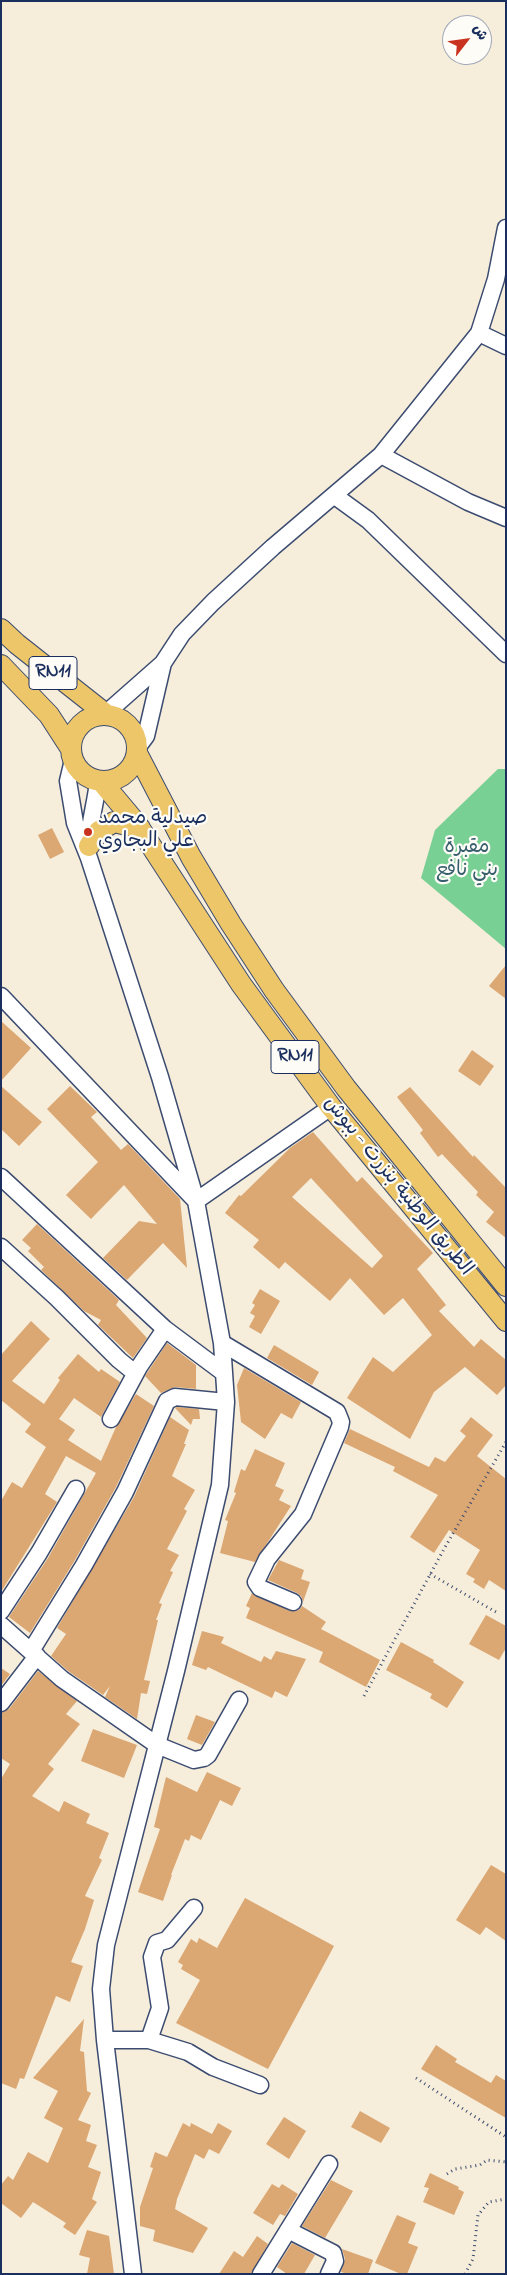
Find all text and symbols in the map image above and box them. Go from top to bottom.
north arrow [442,15,492,65]
text: ش [467,21,493,45]
road number: RN11 [29,656,77,690]
place label: صيدلية محمد علي البجاوي [98,808,207,855]
marker: صيدلية محمد علي البجاوي [82,826,94,838]
park label: مقبرة بني نافع [436,837,498,884]
road number: RN11 [271,1040,319,1074]
street label: الطريق الوطنية بنزرت - ببوش [317,1093,477,1281]

